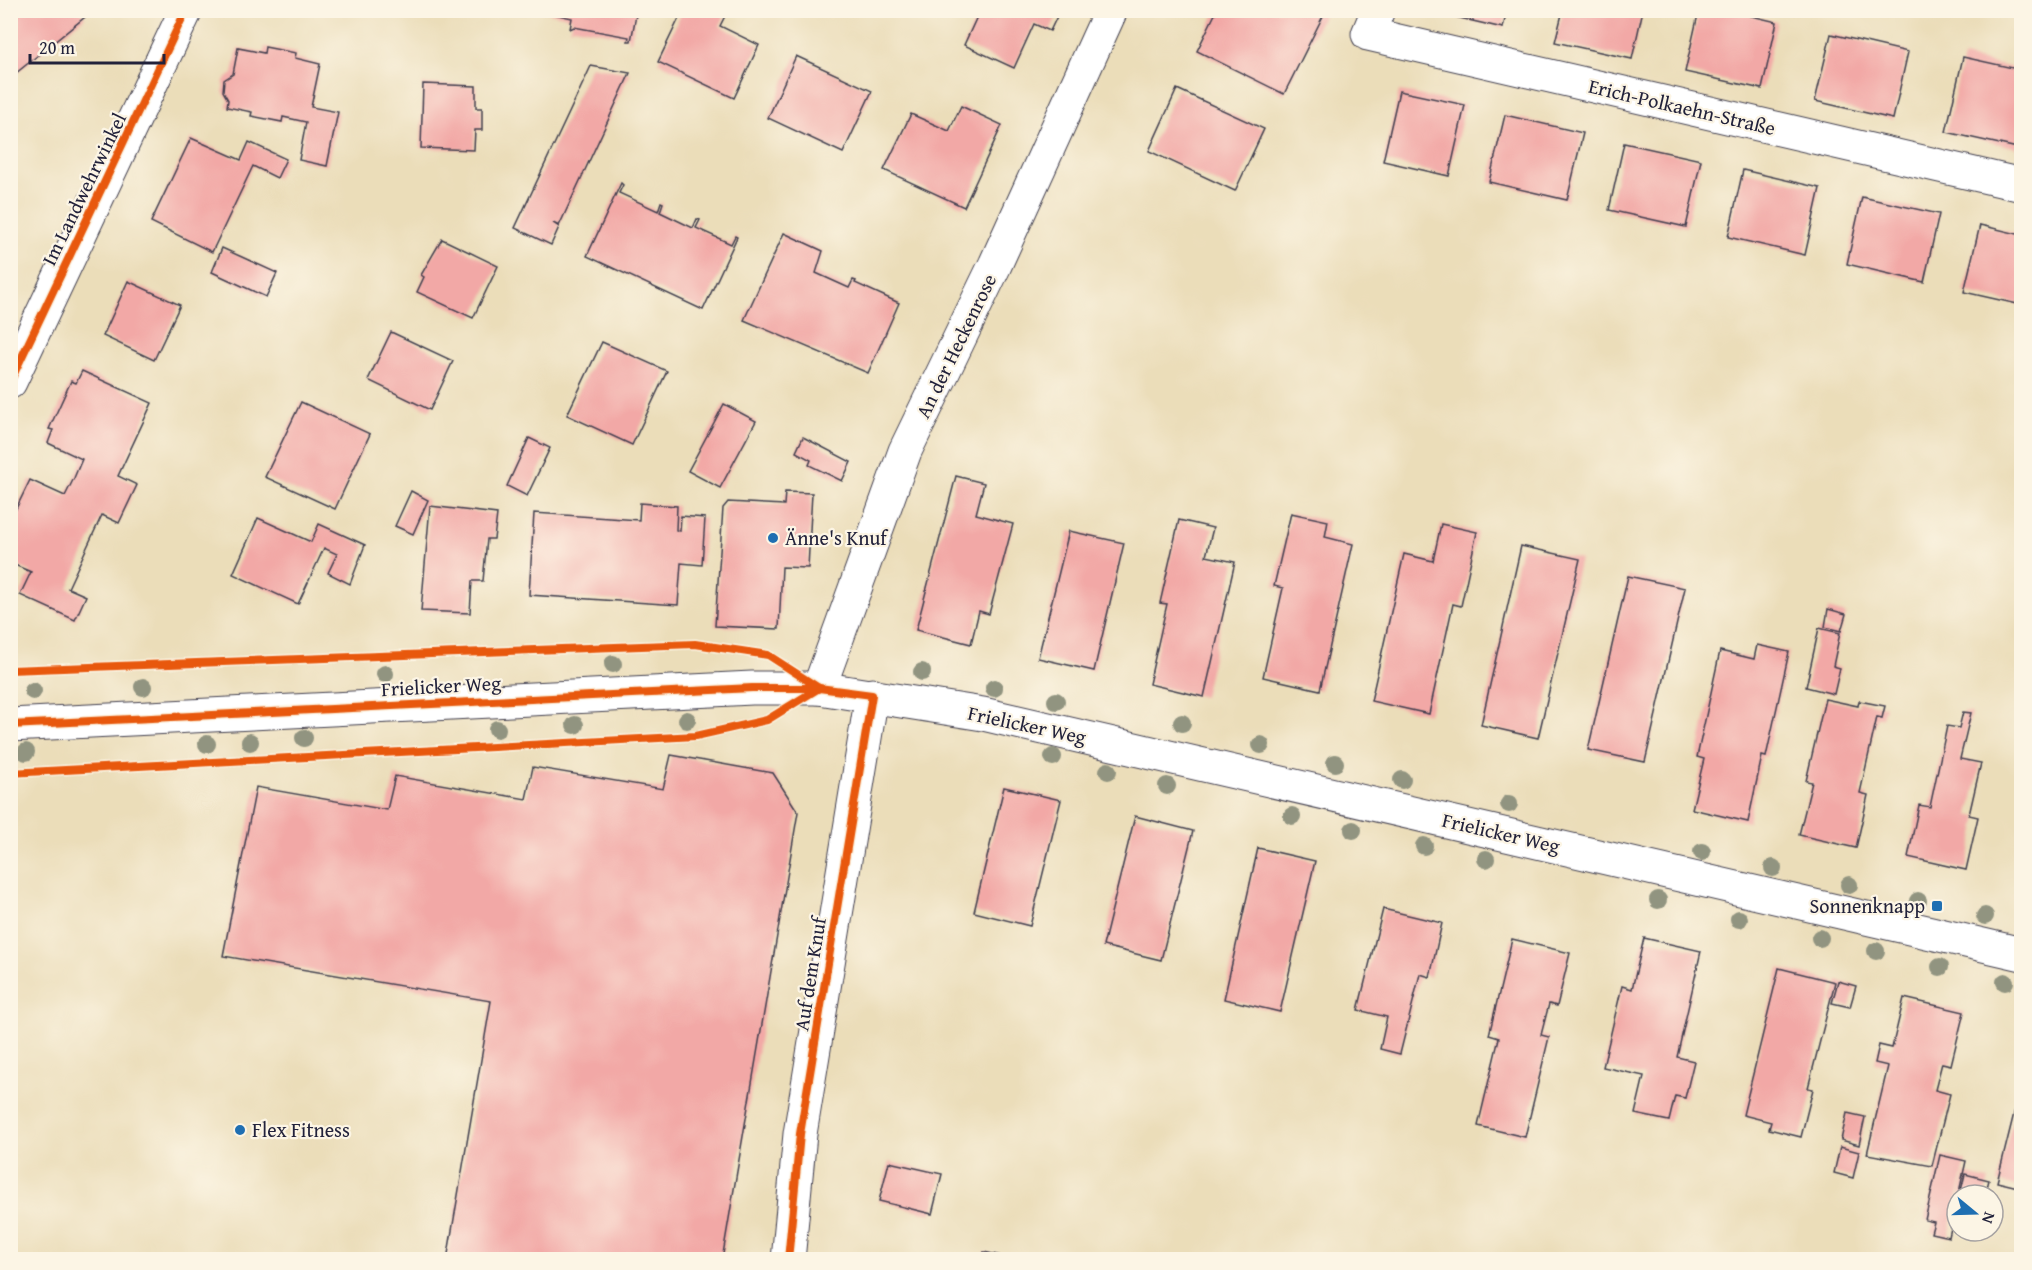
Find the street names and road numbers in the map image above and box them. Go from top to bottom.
street label: Erich-Polkaehn-Straße [1586,71,1778,142]
street label: Im Landwehrwinkel [34,107,133,270]
street label: An der Heckenrose [908,269,1003,423]
street label: Frielicker Weg [380,668,502,703]
street label: Frielicker Weg [965,698,1089,751]
street label: Frielicker Weg [1439,805,1563,860]
street label: Auf dem Knuf [786,912,833,1033]

